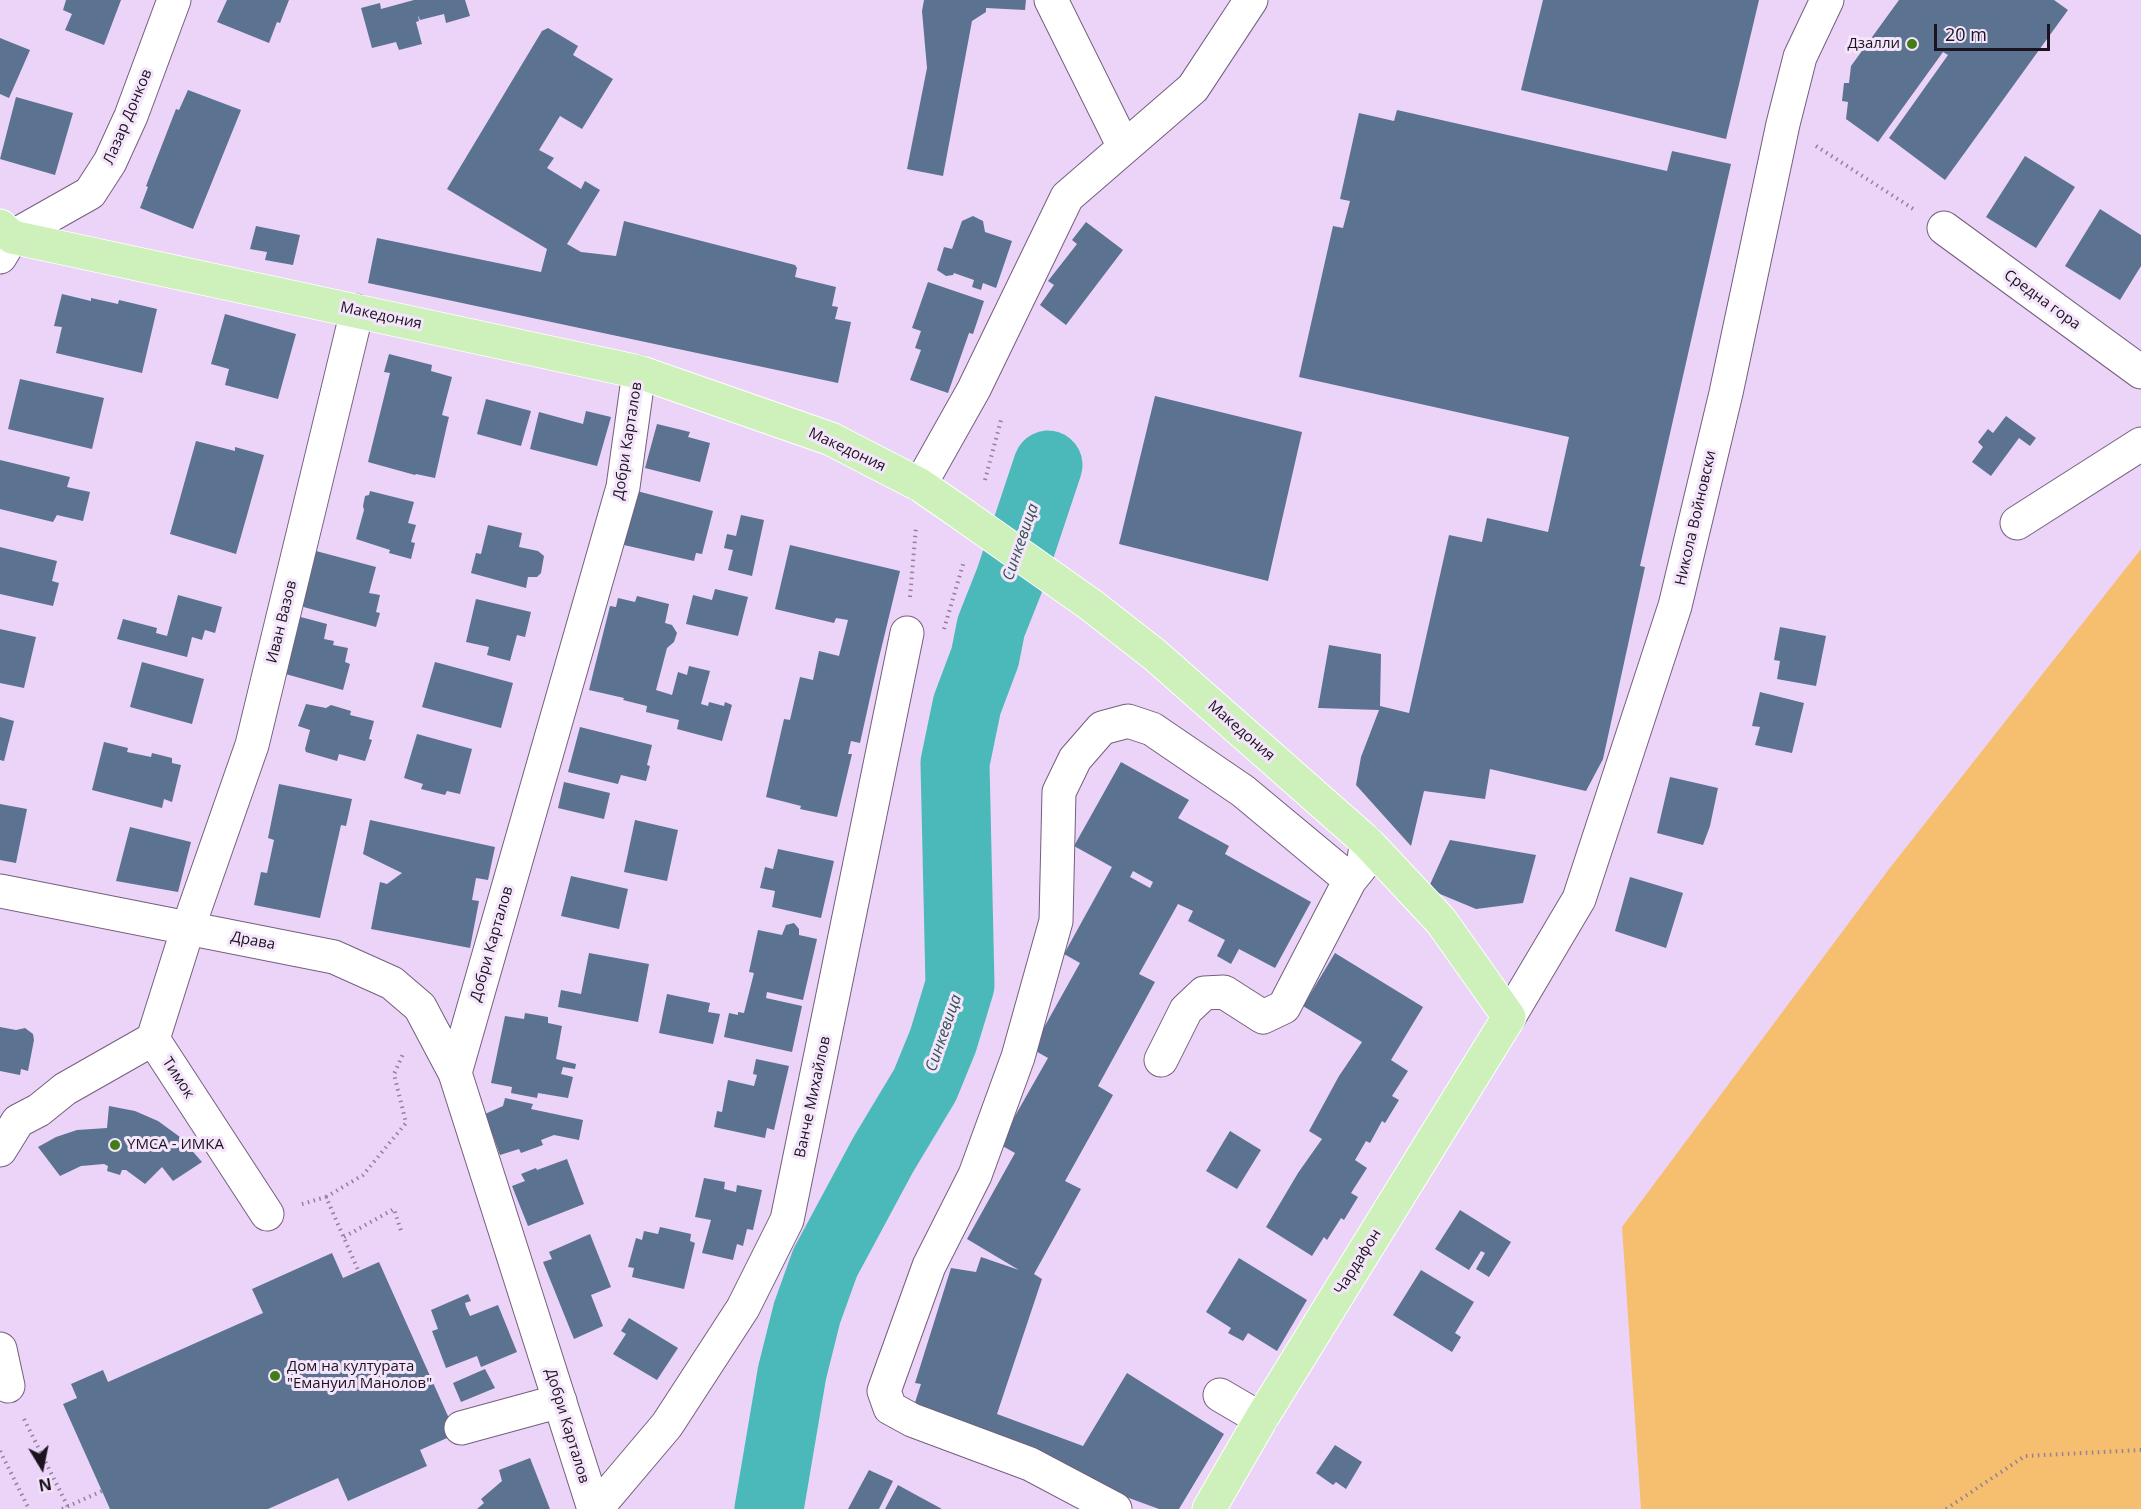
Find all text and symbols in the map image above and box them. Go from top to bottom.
scale bar [1937,12,2052,50]
text: 20 m [1945,22,1987,46]
place label: Дзалли [1847,35,1900,53]
marker: Дзалли [1905,37,1919,51]
street label: Лазар Донков [100,67,156,167]
street label: Средна гора [2000,266,2084,334]
street label: Македония [339,299,423,333]
street label: Добри Карталов [610,381,646,501]
street label: Македония [806,424,888,476]
street label: Никола Войновски [1672,449,1720,587]
water label: Синкевица [999,501,1043,583]
street label: Иван Вазов [263,579,301,665]
street label: Македония [1204,697,1278,765]
street label: Добри Карталов [467,884,517,1004]
street label: Драва [229,928,277,954]
water label: Синкевица [922,992,966,1074]
street label: Ванче Михайлов [791,1035,835,1159]
street label: Тимок [158,1054,198,1102]
place label: YMCA - ИМКА [127,1136,224,1154]
marker: YMCA - ИМКА [108,1138,122,1152]
street label: Чардафон [1331,1226,1385,1298]
place label: Дом на културата "Емануил Манолов" [287,1358,432,1393]
street label: Добри Карталов [541,1366,593,1486]
marker: Дом на културата "Емануил Манолов" [268,1369,282,1383]
north arrow [12,1437,72,1497]
text: N [37,1473,53,1497]

